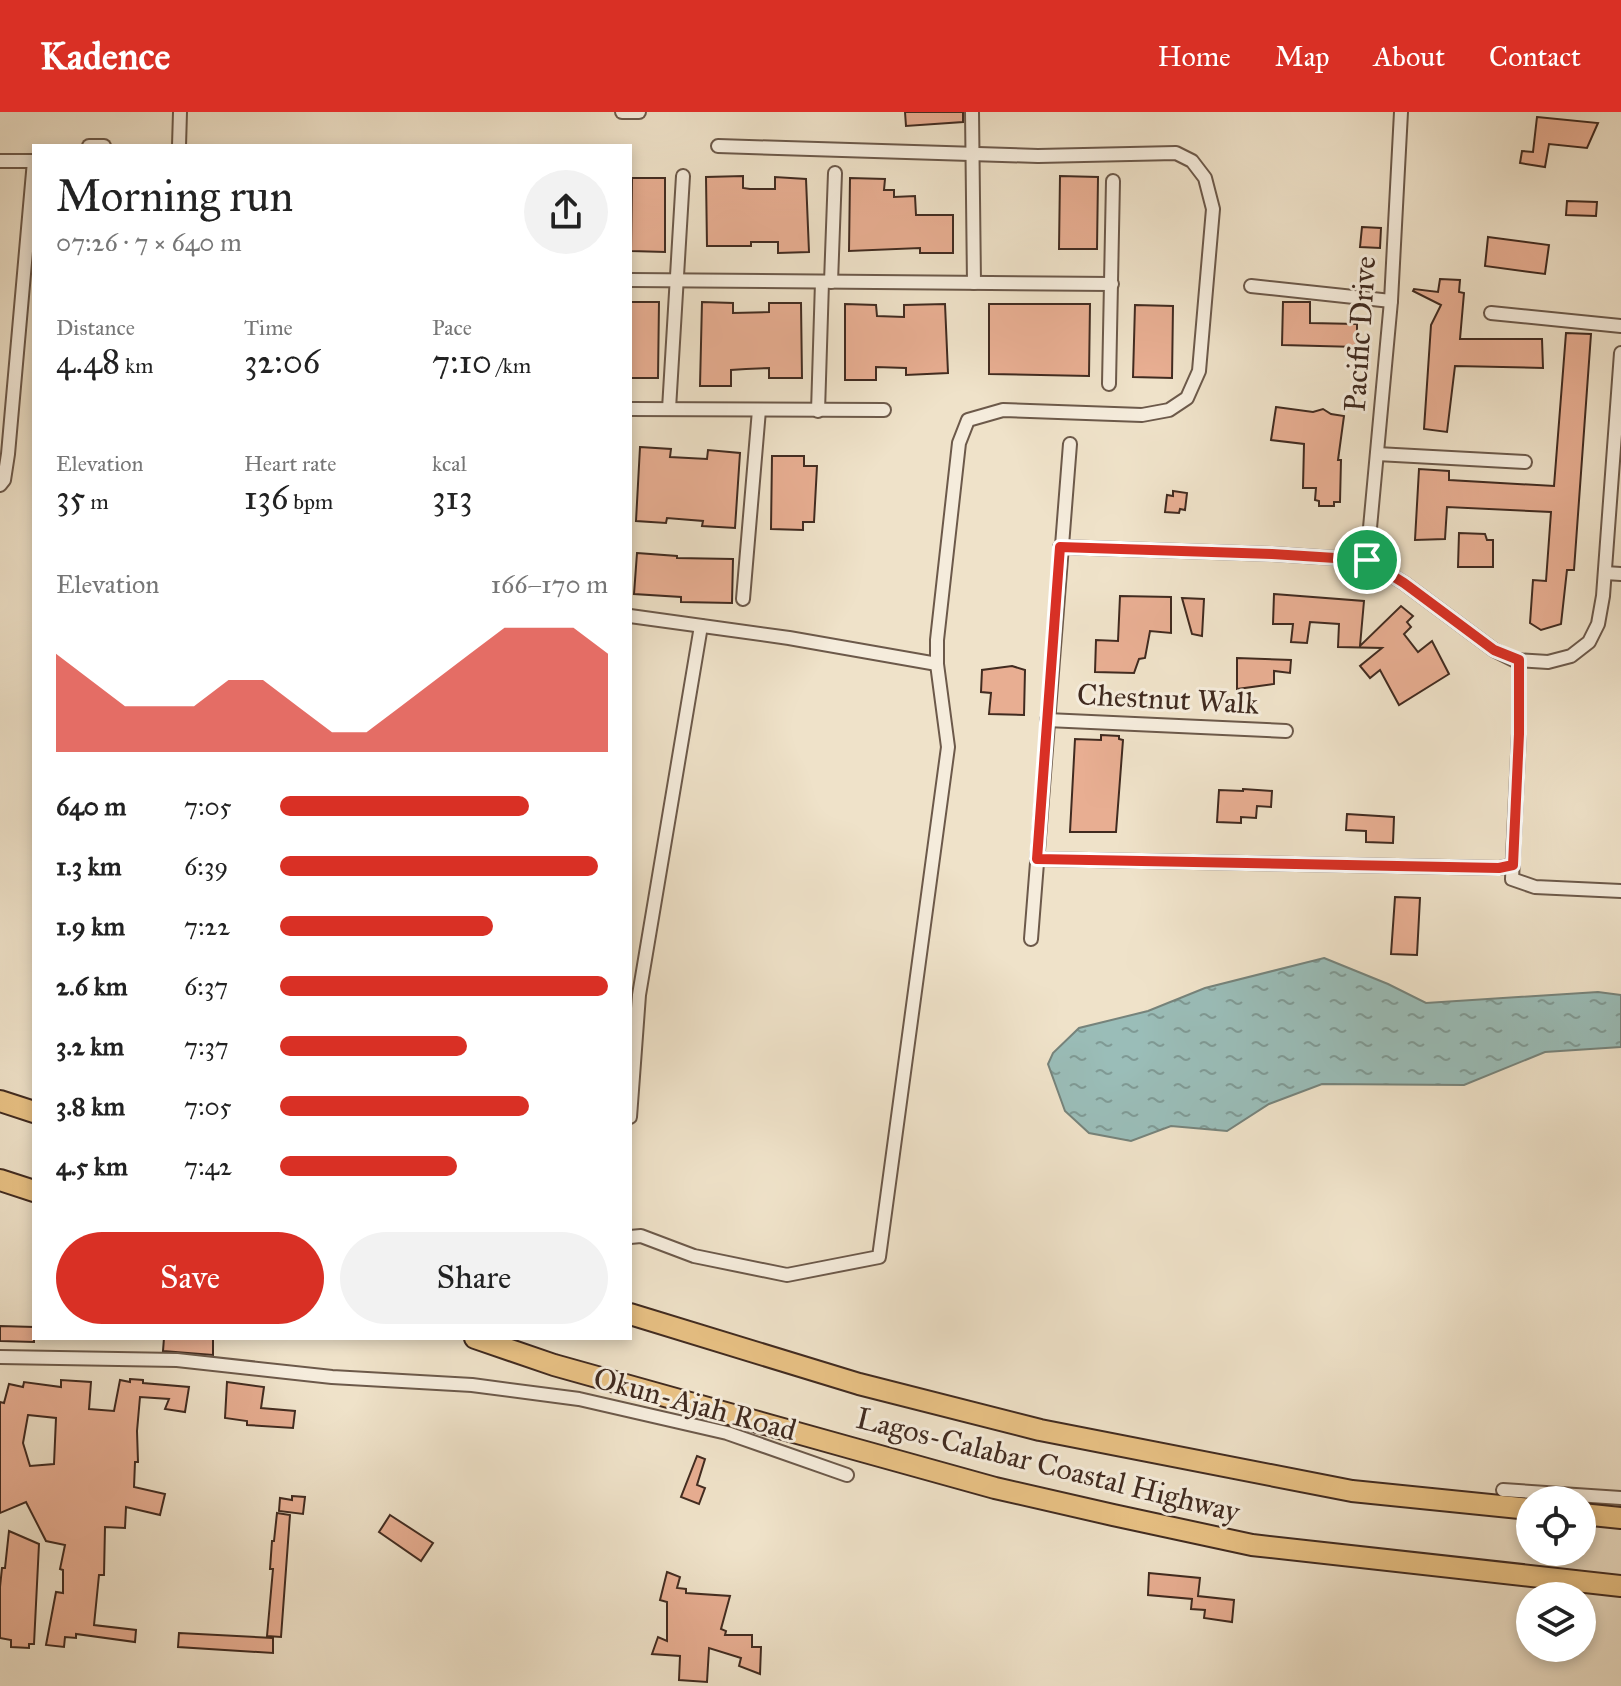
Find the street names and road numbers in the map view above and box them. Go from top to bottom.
street label: Pacific Drive [1337,255,1383,413]
street label: Chestnut Walk [1076,676,1260,722]
street label: Okun-Ajah Road [590,1360,800,1448]
street label: Lagos-Calabar Coastal Highway [852,1400,1244,1530]

